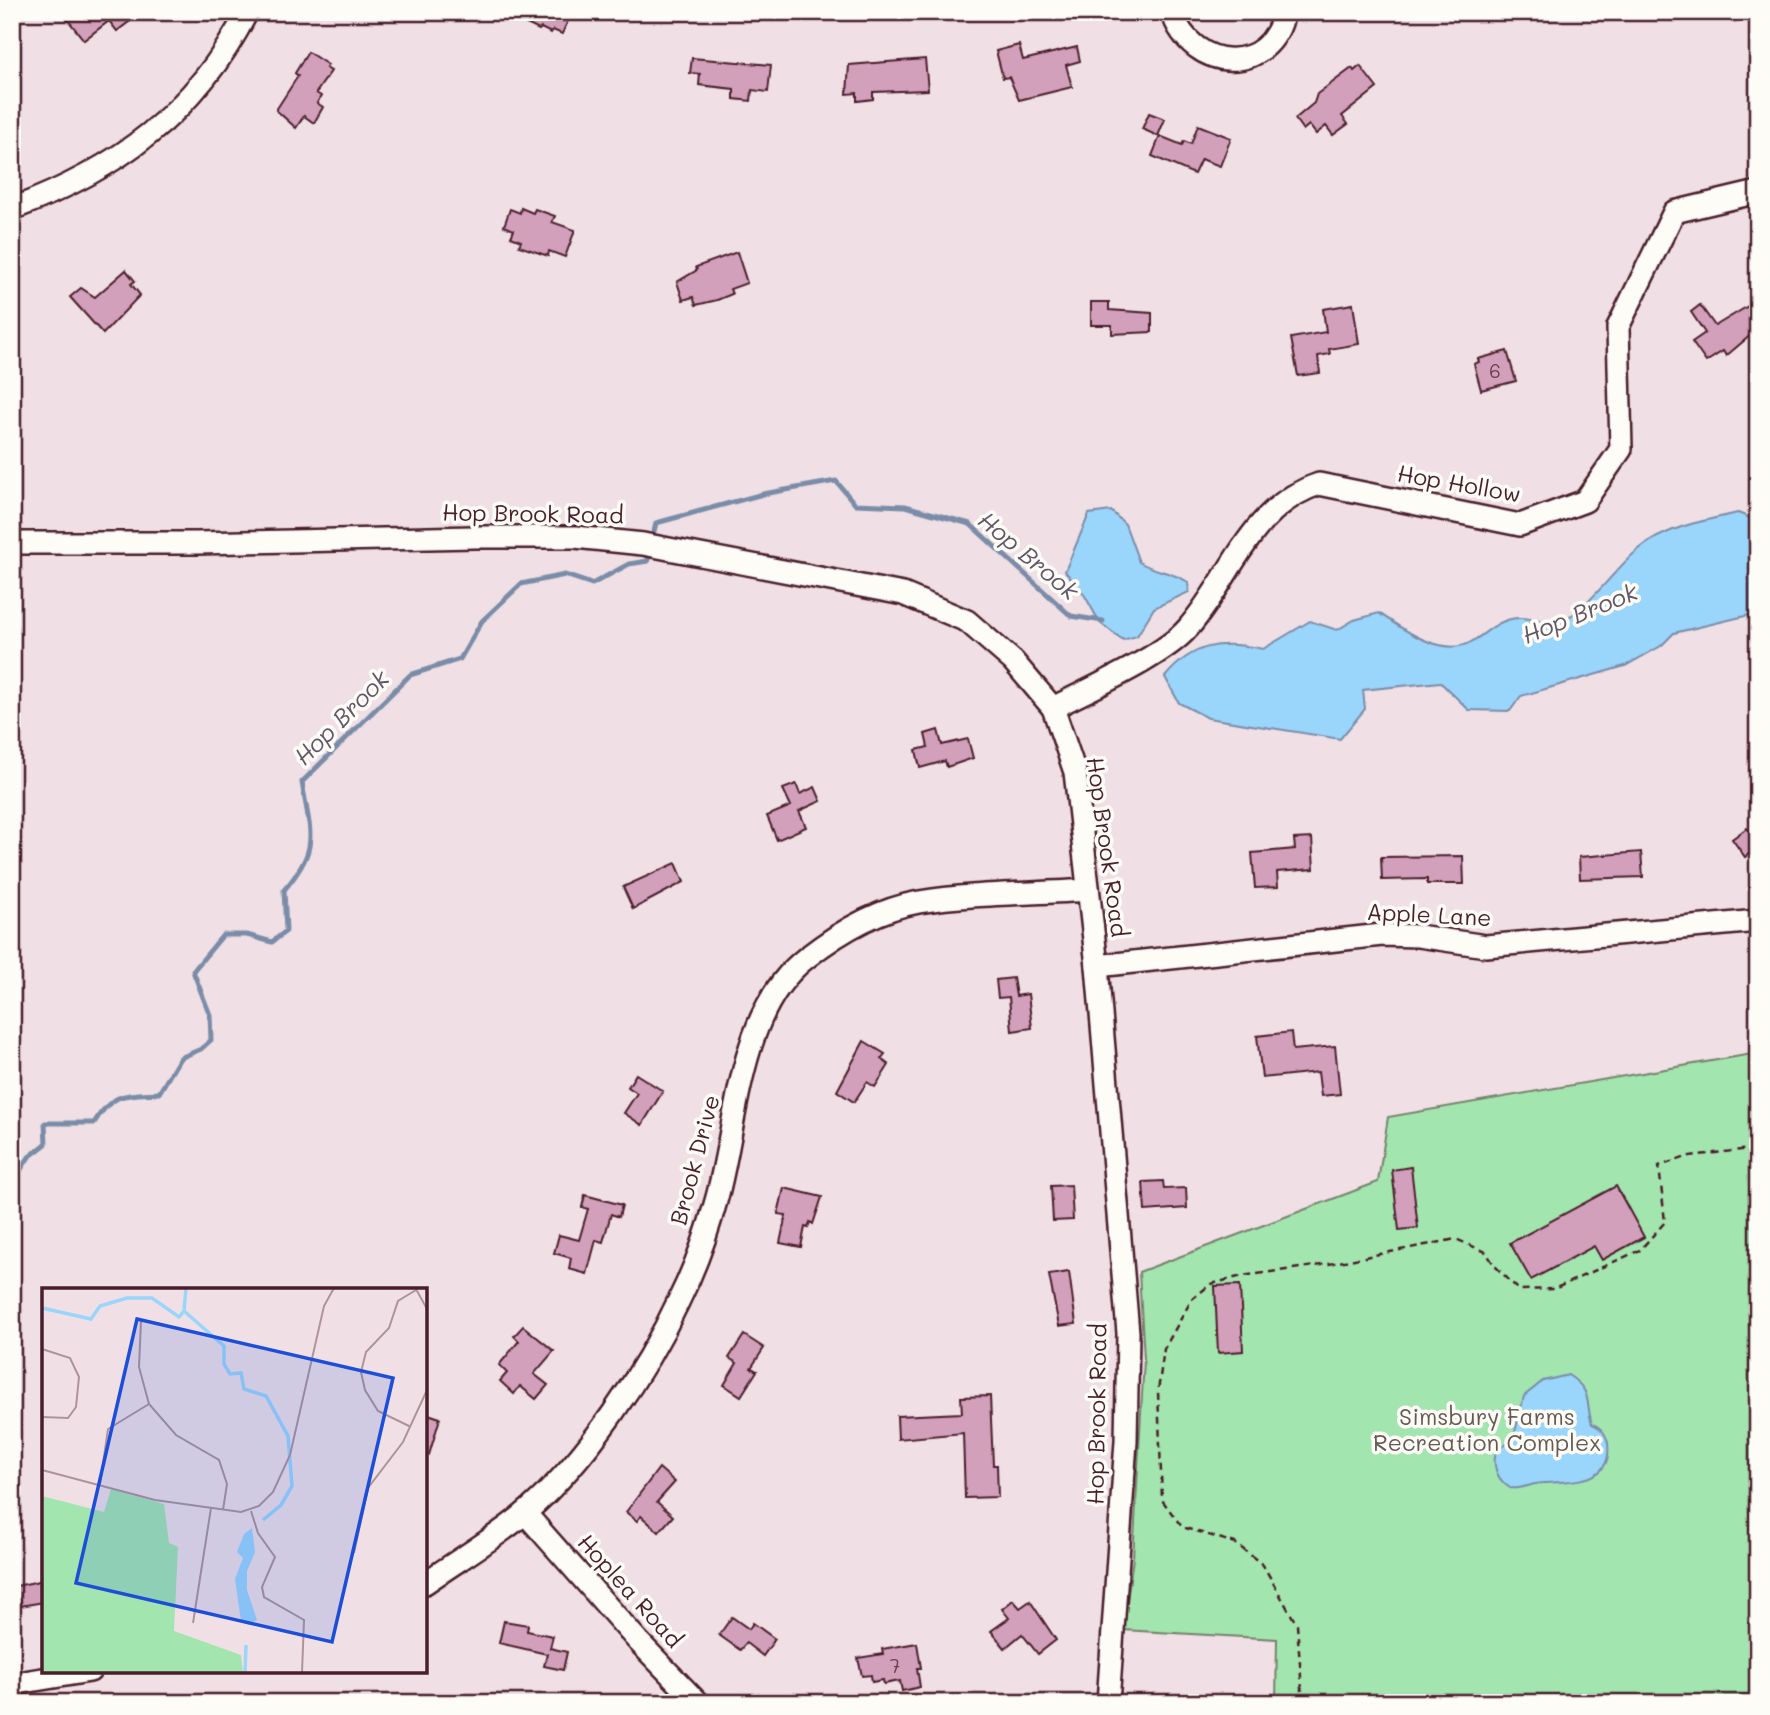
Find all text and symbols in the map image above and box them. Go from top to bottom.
house number: 6 [1489,358,1501,383]
street label: Hop Hollow [1395,457,1523,509]
street label: Hop Brook Road [442,496,624,530]
water label: Hop Brook [972,504,1087,607]
water label: Hop Brook [1517,575,1643,650]
water label: Hop Brook [287,662,396,771]
street label: Hop Brook Road [1081,755,1135,939]
street label: Apple Lane [1366,896,1492,932]
street label: Brook Drive [662,1091,726,1228]
inset map [42,1288,427,1673]
street label: Hop Brook Road [1079,1323,1113,1505]
park label: Simsbury Farms Recreation Complex [1373,1401,1601,1457]
street label: Hoplea Road [572,1527,690,1654]
house number: 7 [890,1653,900,1678]

